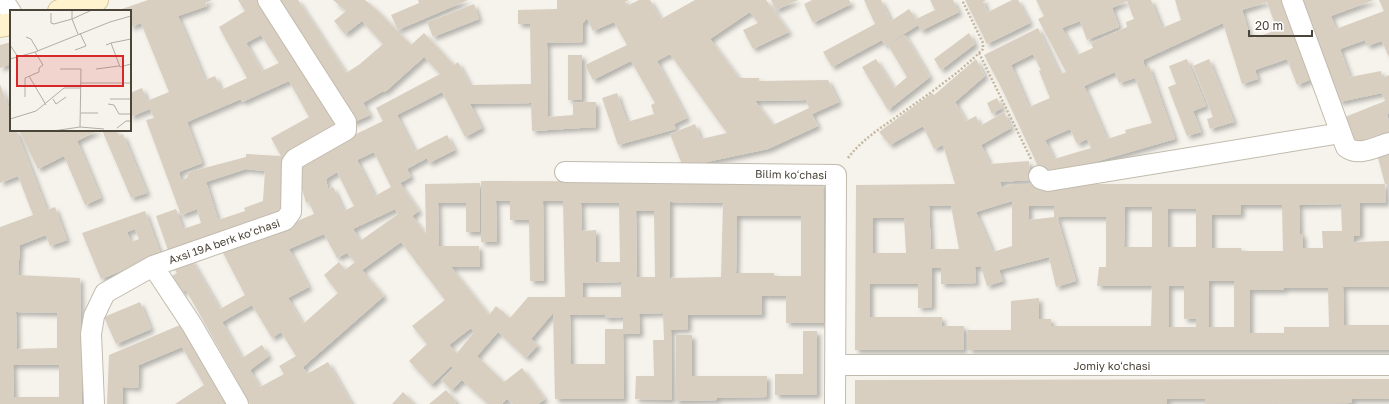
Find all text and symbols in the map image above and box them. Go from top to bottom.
inset map [10,10,131,131]
scale bar [1249,12,1312,38]
text: 20 m [1255,18,1283,33]
street label: Bilim koʻchasi [755,167,827,181]
street label: Аxsi 19А berk koʼchasi [167,216,281,266]
street label: Jomiy koʻchasi [1073,359,1151,372]

